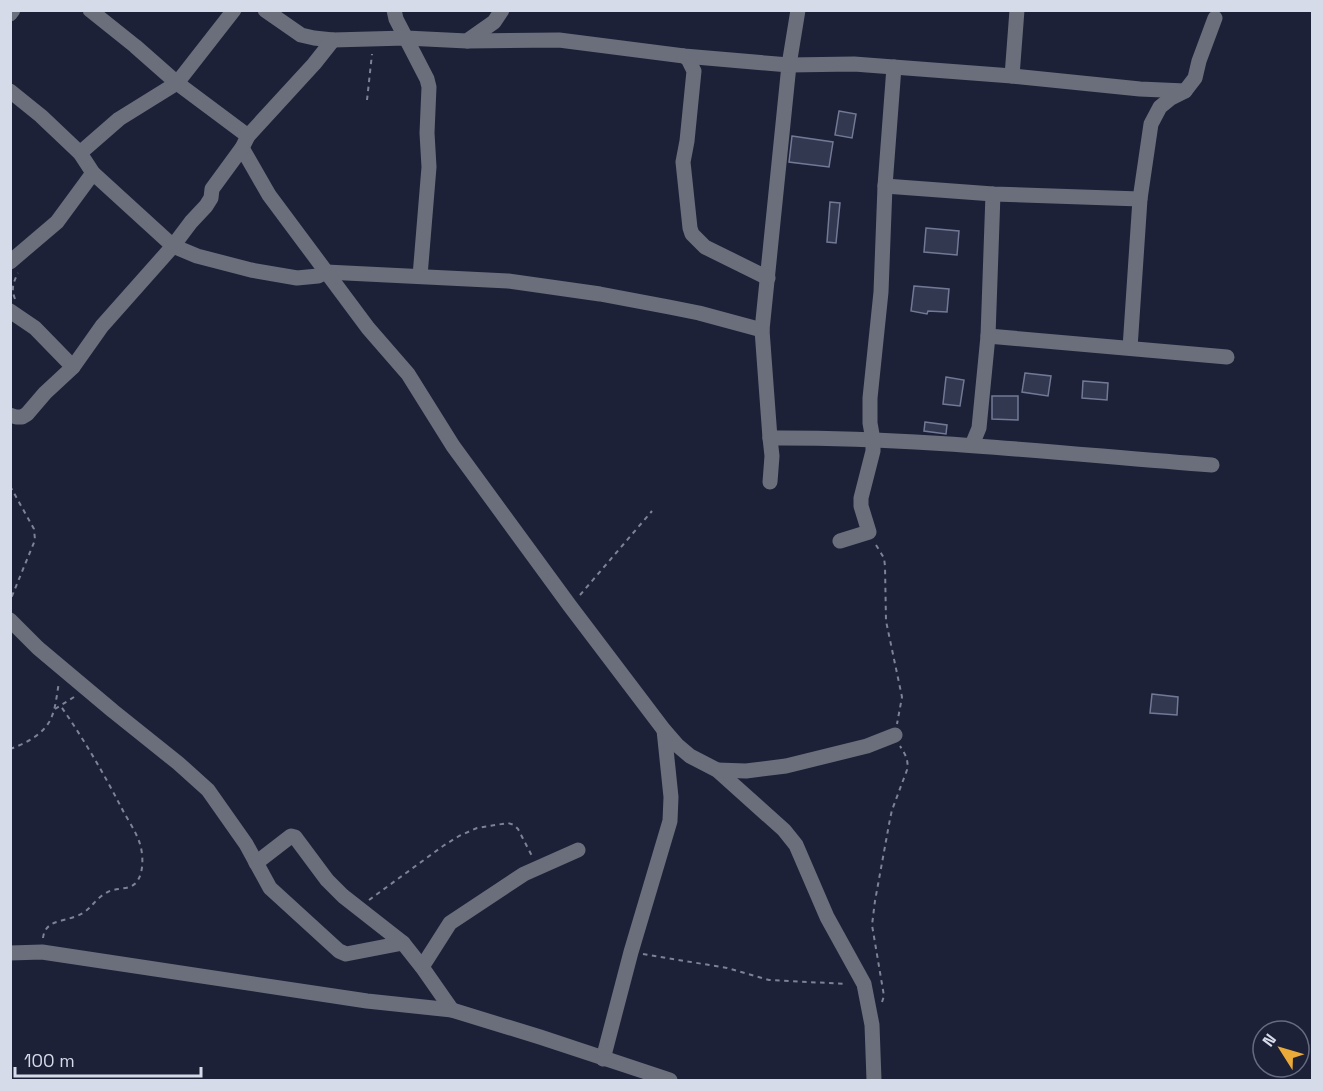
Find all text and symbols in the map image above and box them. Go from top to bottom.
north arrow [1251,1019,1311,1079]
text: N [1258,1030,1281,1051]
scale bar [15,1040,201,1078]
text: 100 m [24,1049,75,1072]

